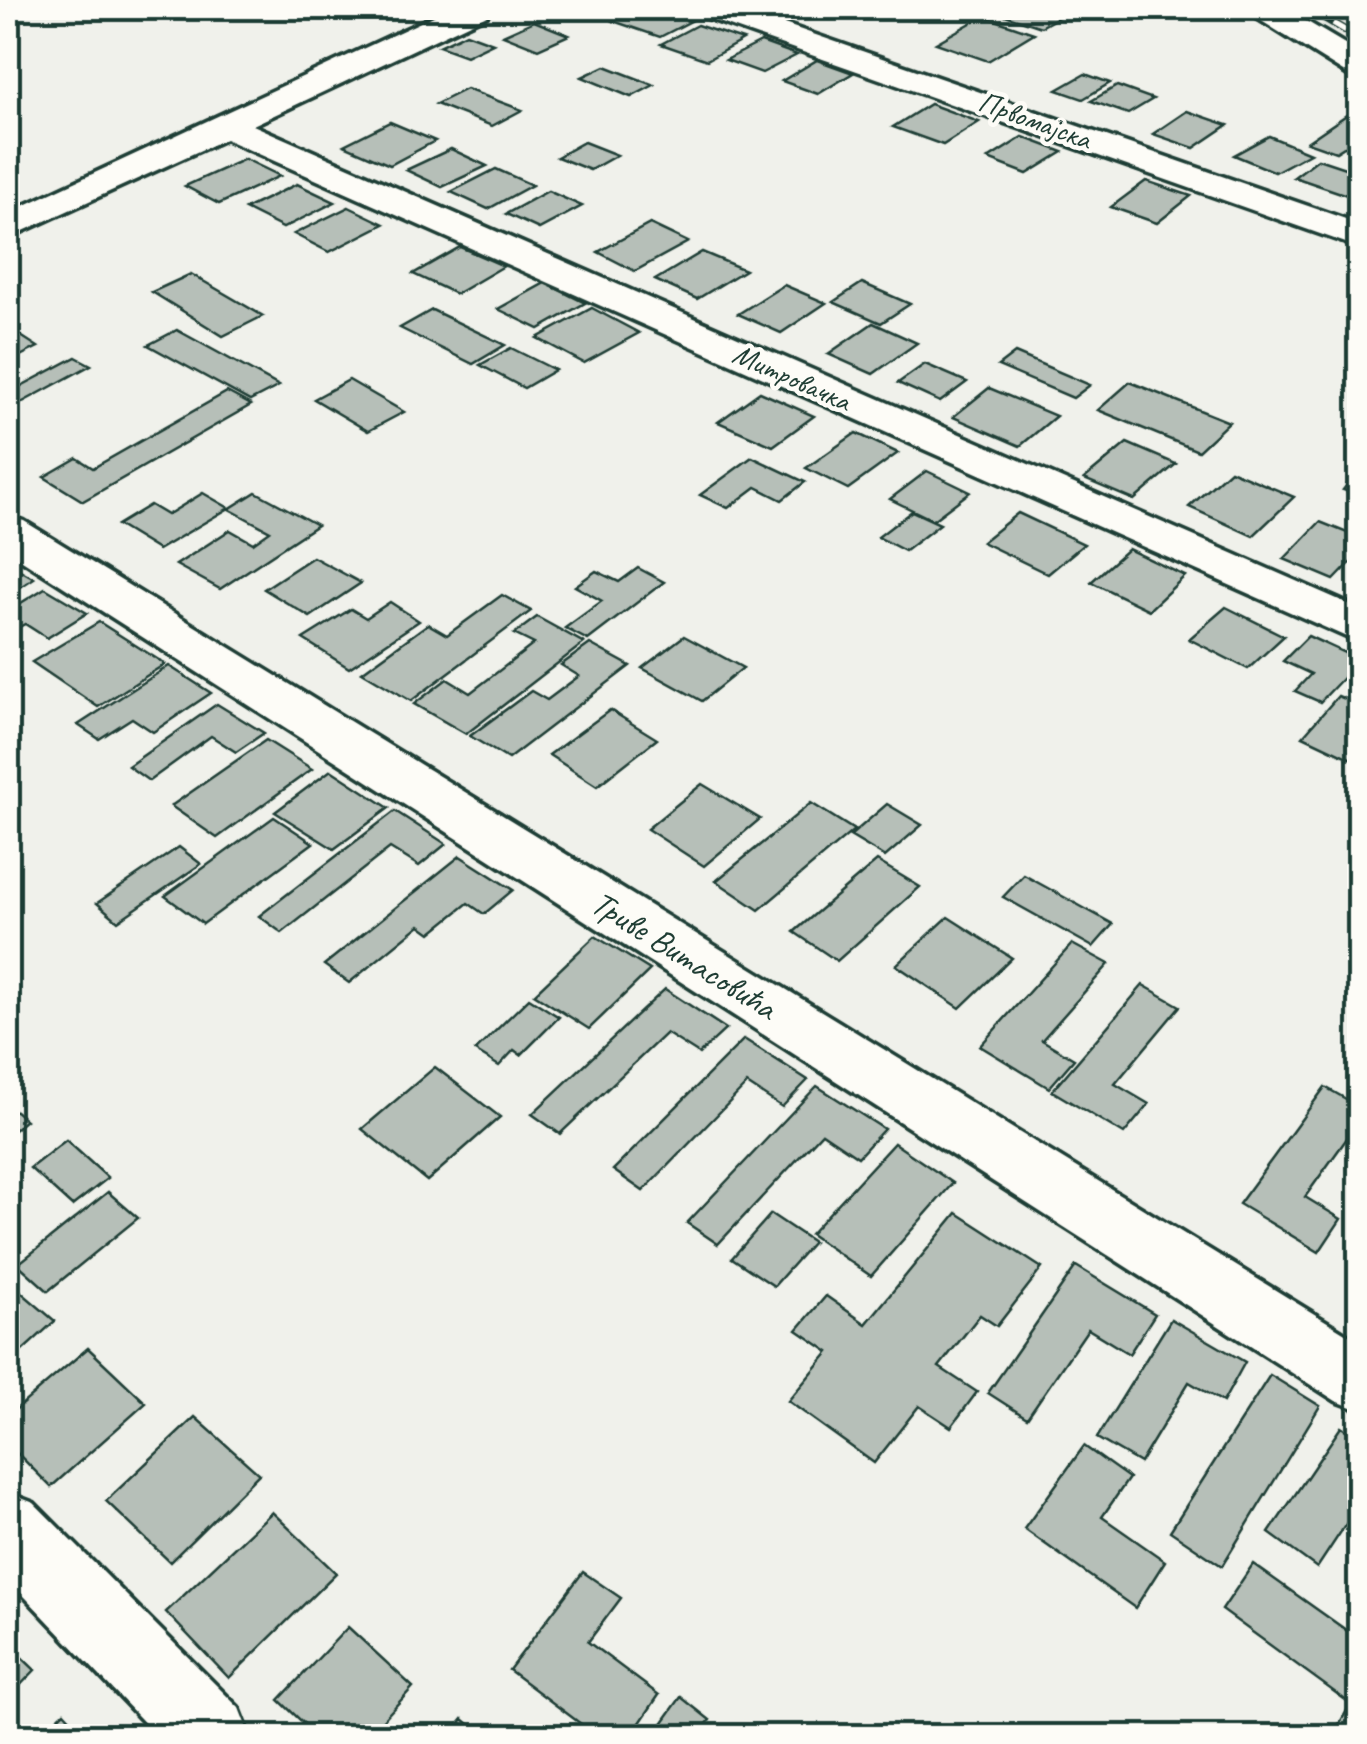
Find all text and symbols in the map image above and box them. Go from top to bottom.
street label: Првомајска [973,82,1098,159]
street label: Митровачка [727,334,859,421]
street label: Триве Витасовића [583,880,787,1031]

